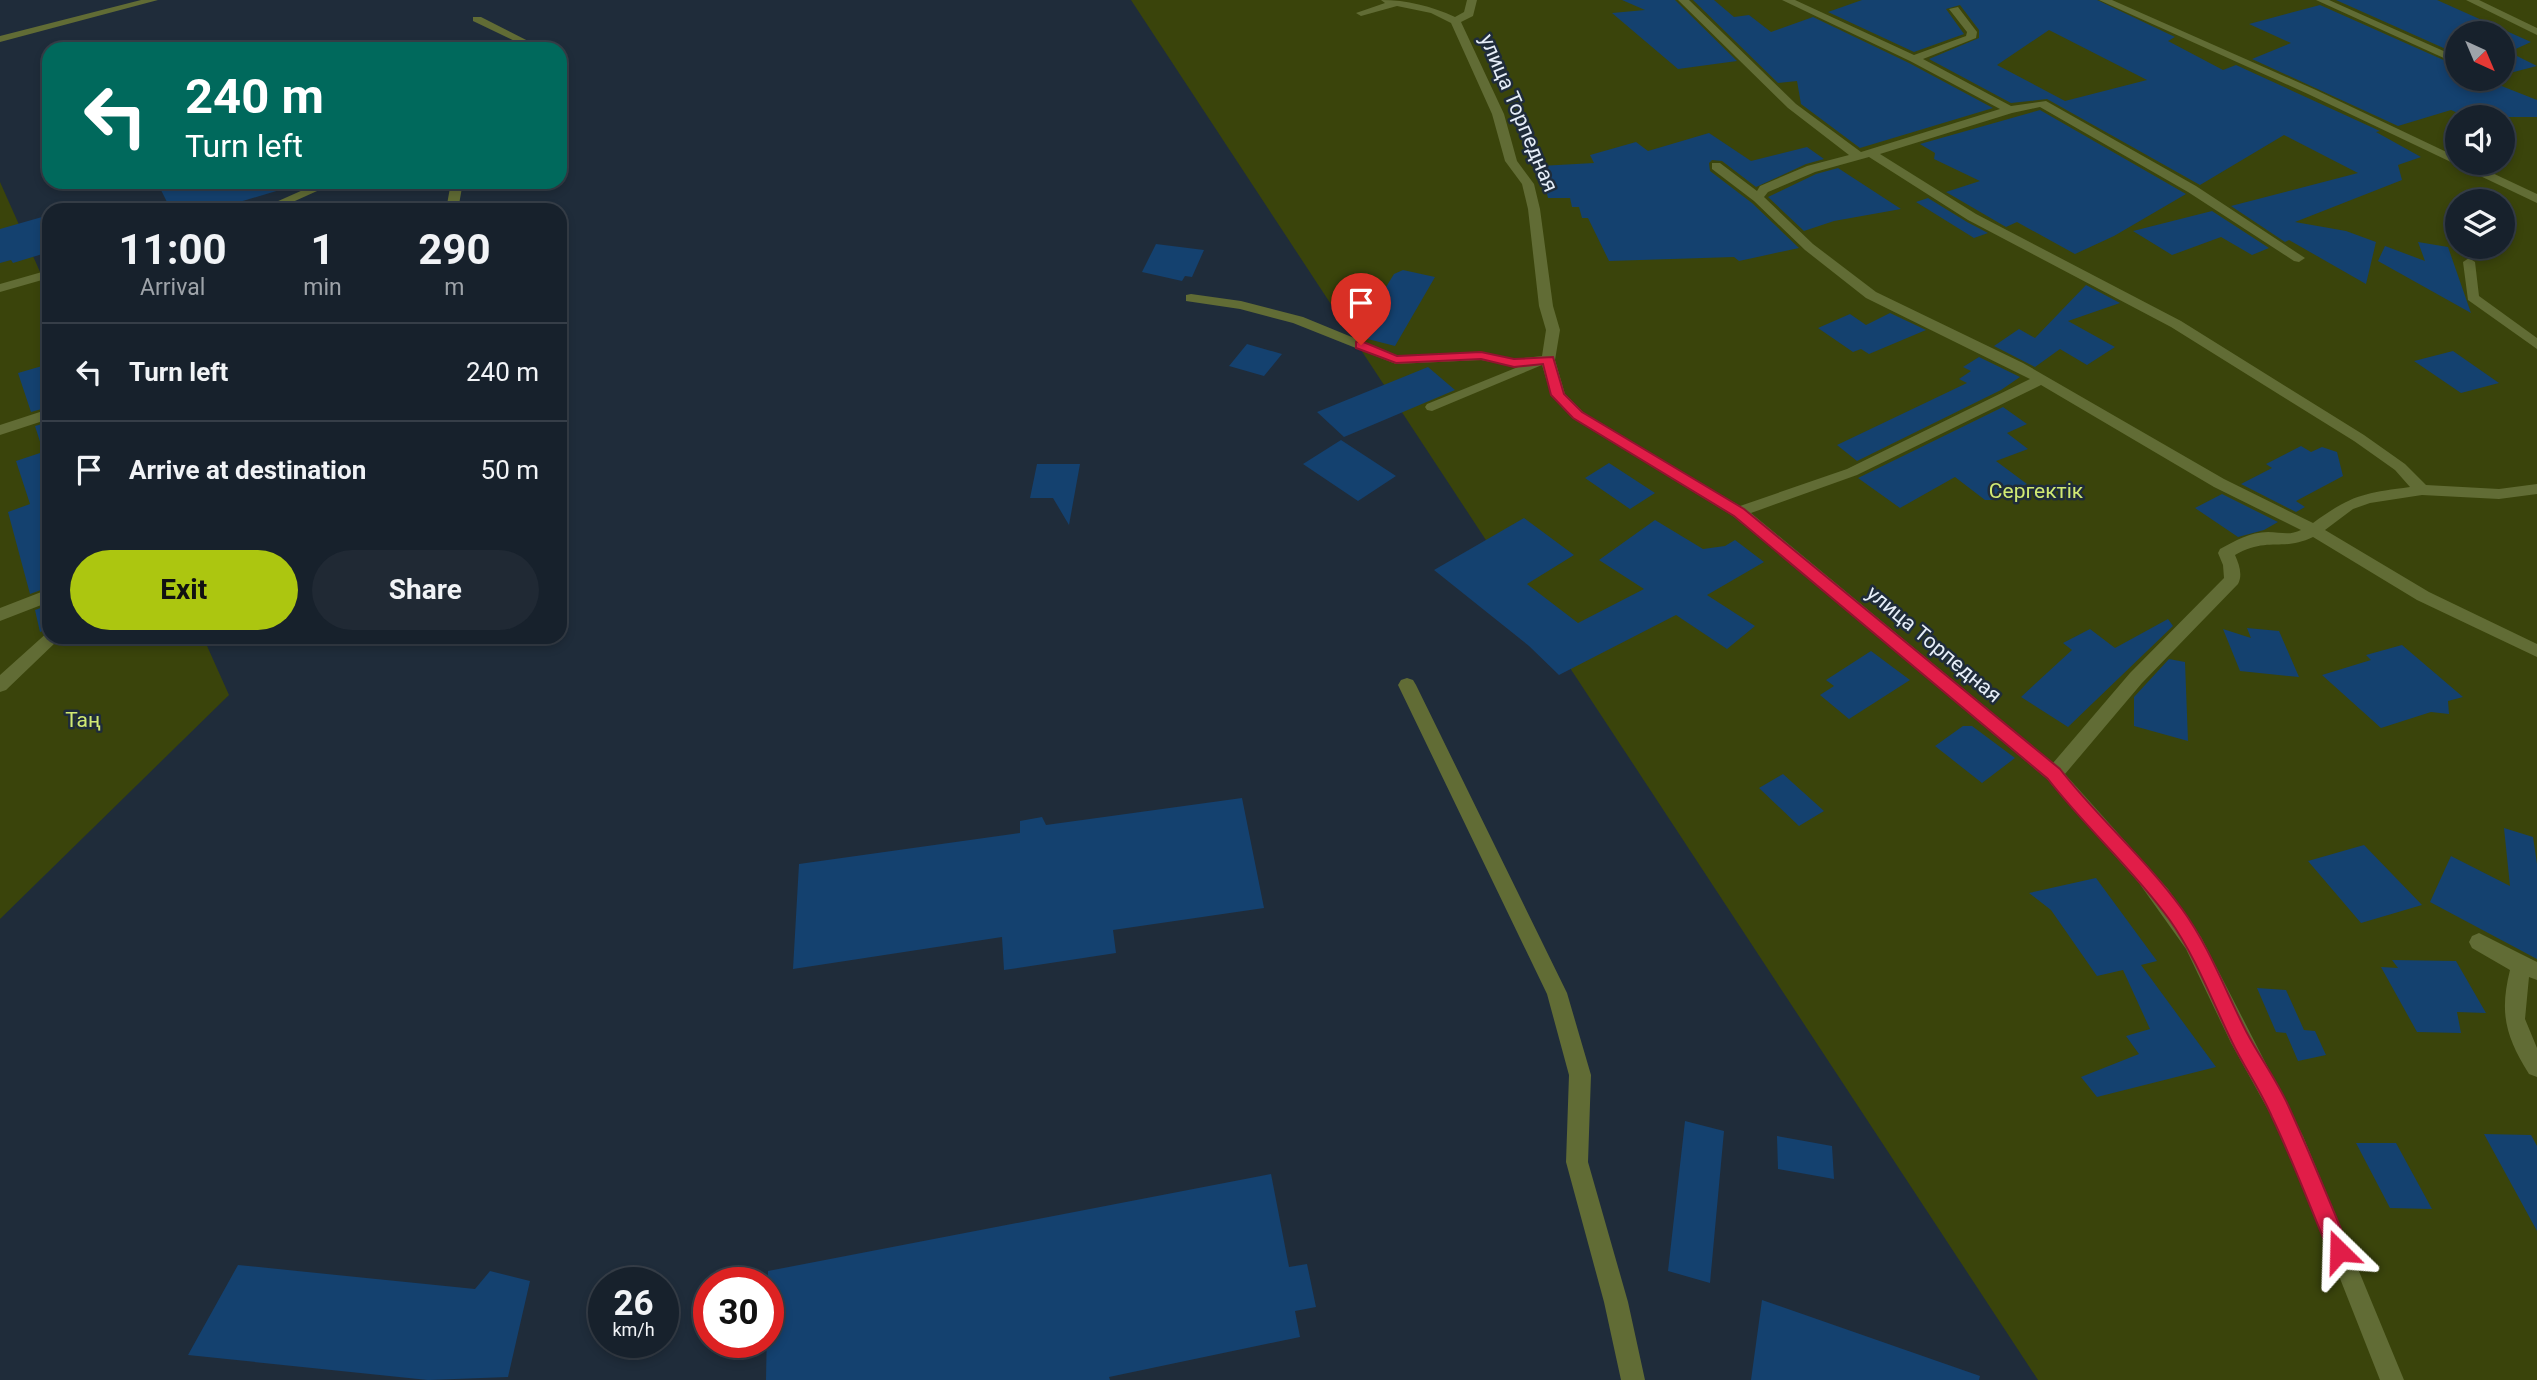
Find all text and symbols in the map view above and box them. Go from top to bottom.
north arrow [2445,21,2515,91]
map controls [2445,21,2515,259]
street label: улица Торпедная [1475,31,1563,195]
text: 240 m [185,68,324,125]
icon: left [70,70,161,161]
button: sound [2445,105,2515,175]
text: Turn left [185,127,303,165]
button: layers [2445,189,2515,259]
text: 11:00 [119,225,227,274]
text: 1 [310,225,335,274]
text: 290 [418,225,491,274]
pin [1331,273,1391,345]
text: Arrival [140,274,205,301]
text: min [303,274,342,301]
text: m [444,274,464,301]
icon: arrive [1342,284,1380,322]
icon: left [70,353,108,391]
text: Turn left [129,357,228,387]
text: 240 m [466,357,539,387]
icon: arrive [70,451,108,489]
text: Arrive at destination [129,455,366,485]
text: 50 m [481,455,539,485]
park label: Сергектік [1989,479,2084,503]
button: Exit [70,550,298,630]
button: Share [312,550,539,630]
street label: улица Торпедная [1862,581,2006,707]
park label: Таң [65,708,101,732]
position arrow [2302,1214,2376,1288]
speed limit sign: 30 [693,1267,784,1358]
text: 26 [613,1283,654,1324]
text: km/h [612,1319,655,1340]

